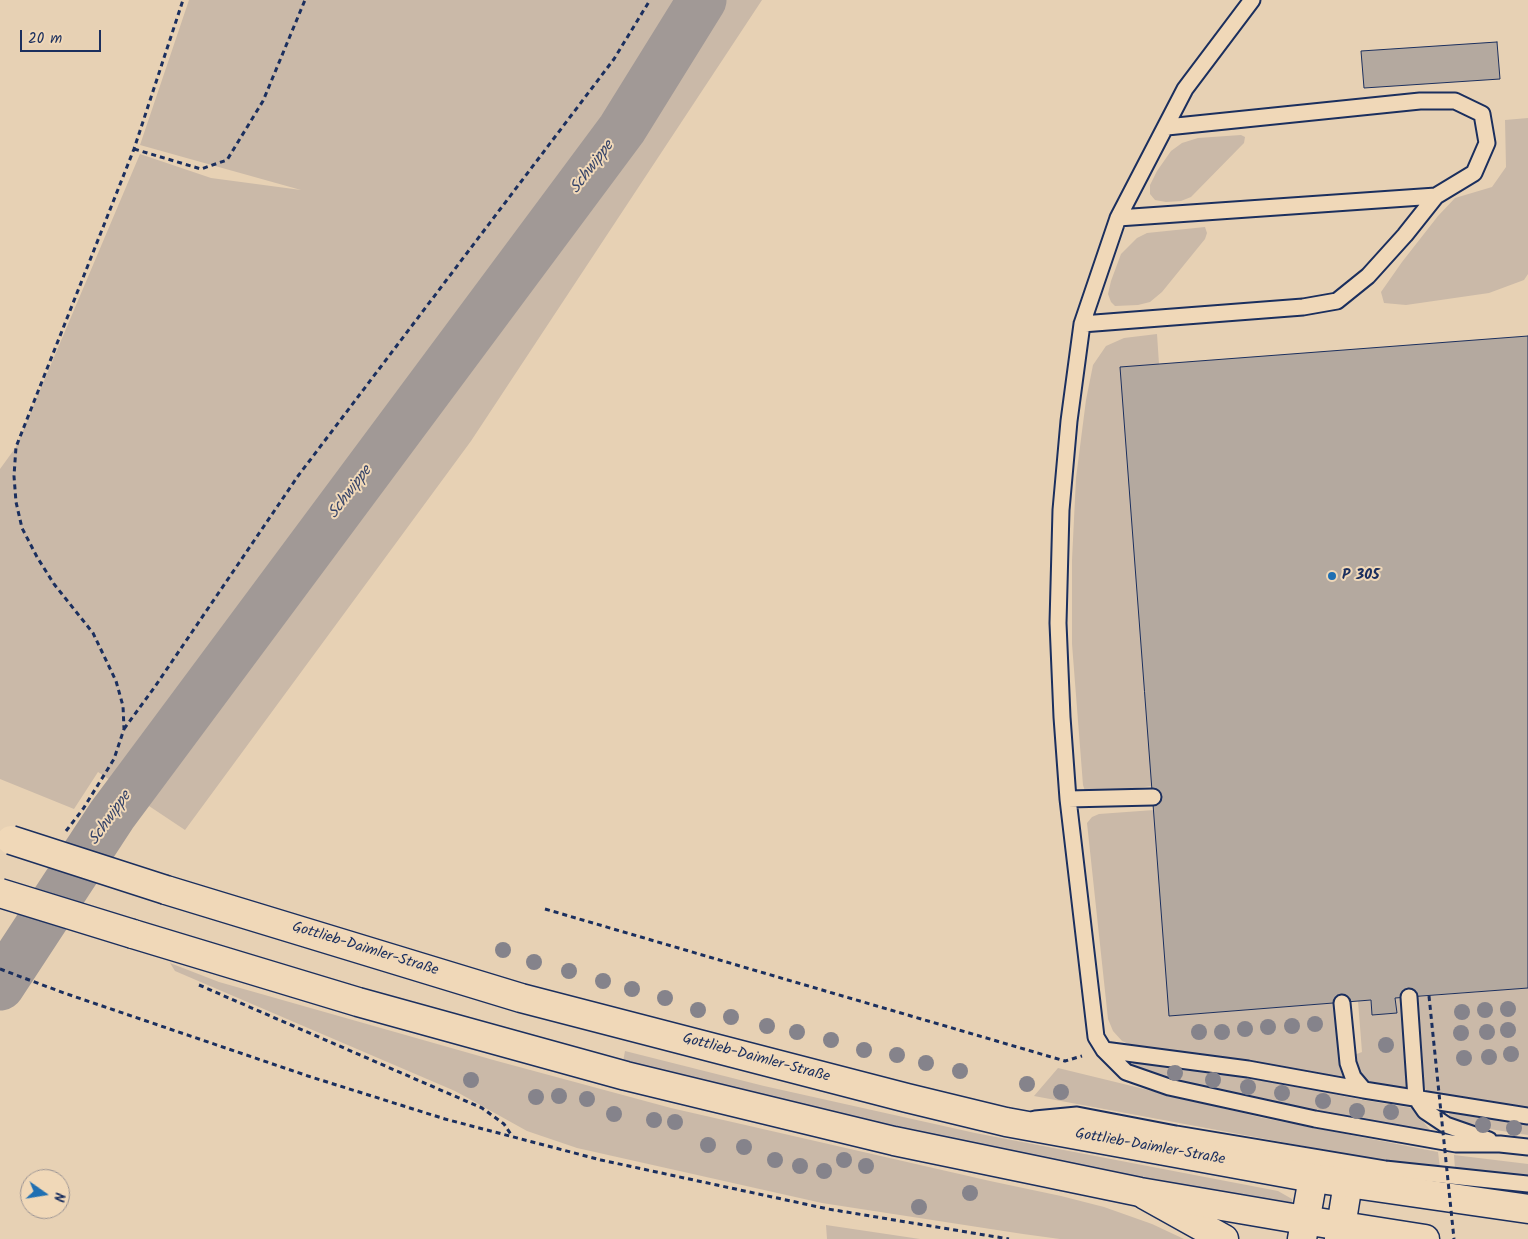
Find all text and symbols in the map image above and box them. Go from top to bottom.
scale bar [22,20,104,52]
text: 20 m [28,27,62,51]
water label: Schwippe [567,138,619,198]
water label: Schwippe [325,463,377,523]
place label: P 305 [1342,567,1379,585]
marker: P 305 [1326,570,1338,582]
water label: Schwippe [86,788,136,850]
street label: Gottlieb-Daimler-Straße [290,919,440,981]
street label: Gottlieb-Daimler-Straße [680,1031,832,1087]
street label: Gottlieb-Daimler-Straße [1074,1126,1226,1170]
north arrow [20,1169,70,1219]
text: N [47,1190,70,1204]

